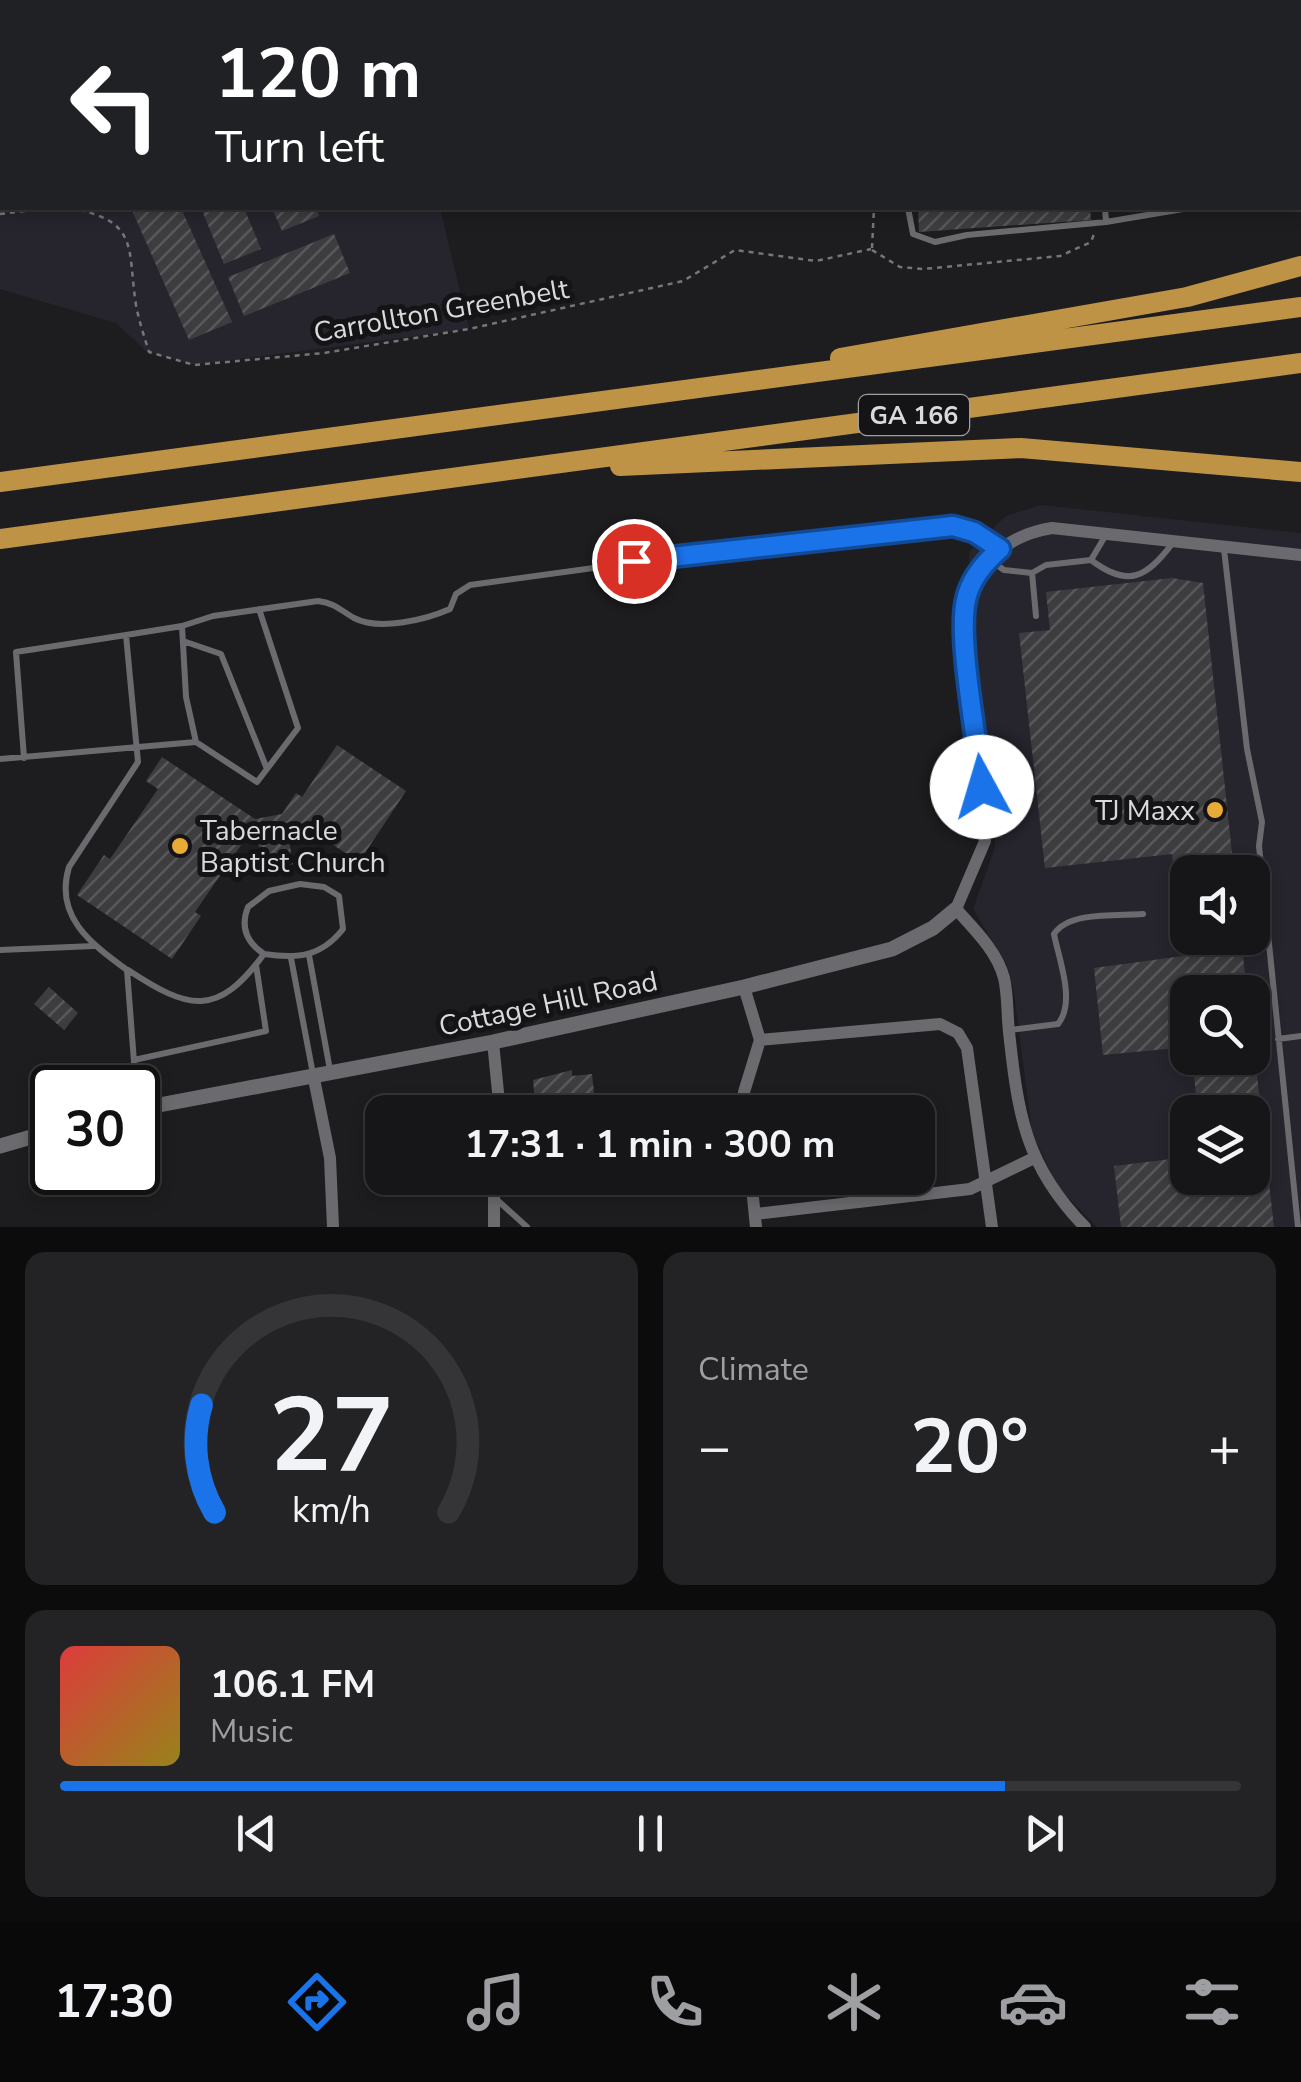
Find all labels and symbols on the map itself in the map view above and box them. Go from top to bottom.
street label: Carrollton Greenbelt [311,270,572,352]
road number: GA 166 [859,395,969,435]
pin [592,519,677,604]
position arrow [930,735,1034,839]
place label: TJ Maxx [1095,792,1195,830]
marker: TJ Maxx [1204,799,1226,821]
place label: Tabernacle Baptist Church [200,812,386,882]
marker: Tabernacle Baptist Church [169,835,191,857]
street label: Cottage Hill Road [435,962,661,1046]
speed limit sign: 30 [30,1065,160,1195]

